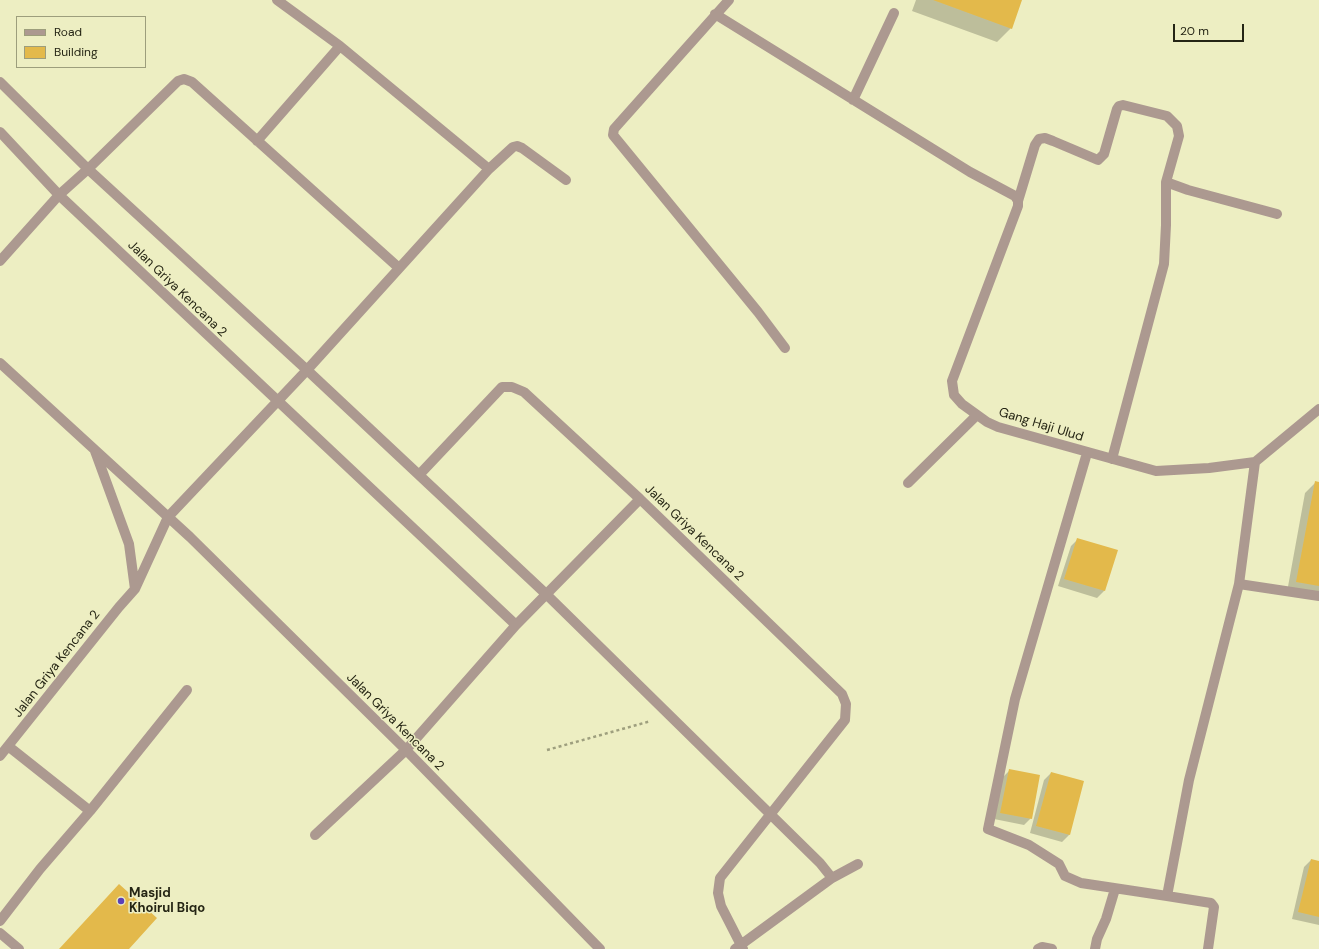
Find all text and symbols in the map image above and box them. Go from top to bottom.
legend [16,16,146,68]
scale bar [1175,16,1246,42]
text: 20 m [1180,23,1209,39]
text: Road [54,24,82,40]
text: Building [54,44,98,60]
street label: Jalan Griya Kencana 2 [124,238,230,340]
street label: Gang Haji Ulud [997,405,1085,445]
street label: Jalan Griya Kencana 2 [641,482,747,584]
street label: Jalan Griya Kencana 2 [10,607,104,721]
street label: Jalan Griya Kencana 2 [343,670,447,774]
place label: Masjid Khoirul Biqo [129,886,205,917]
marker: Masjid Khoirul Biqo [116,896,126,906]

